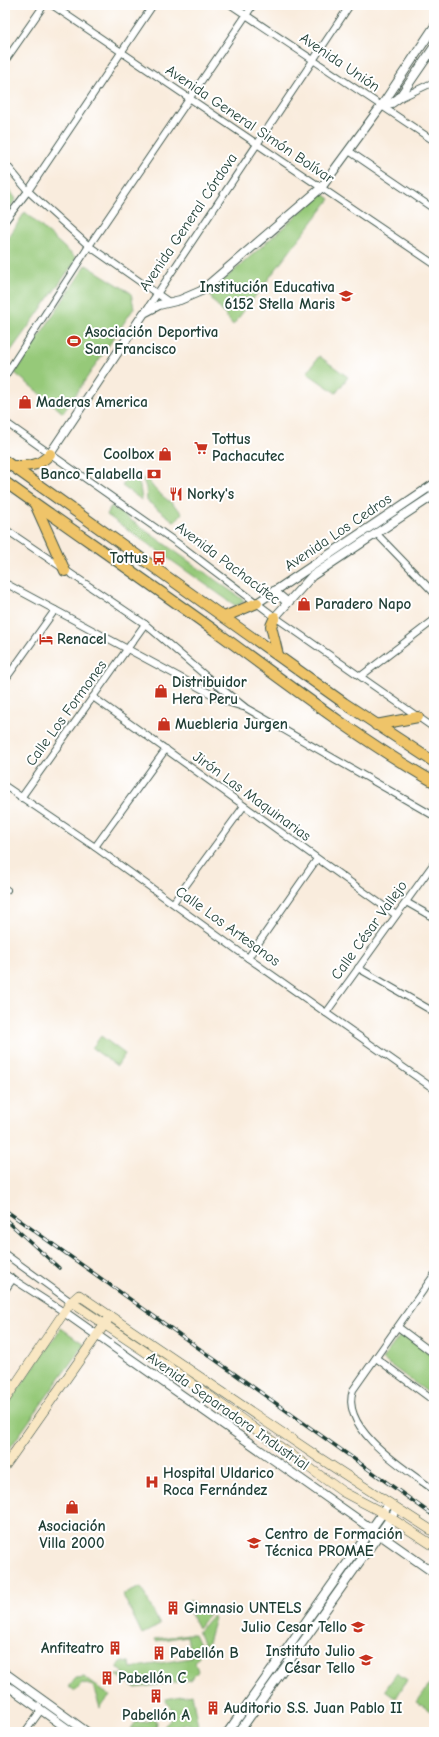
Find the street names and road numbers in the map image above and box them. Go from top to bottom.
street label: Avenida Unión [296,29,384,95]
street label: Avenida General Simón Bolívar [162,61,338,187]
street label: Avenida General Córdova [135,150,241,294]
street label: Avenida Los Cedros [281,489,395,575]
street label: Avenida Pachacútec [172,518,284,608]
street label: Calle Los Formones [22,657,110,769]
street label: Jirón Las Maquinarias [189,747,315,845]
street label: Calle César Vallejo [327,877,411,983]
street label: Calle Los Artesanos [172,882,284,970]
street label: Avenida Separadora Industrial [143,1348,313,1474]

